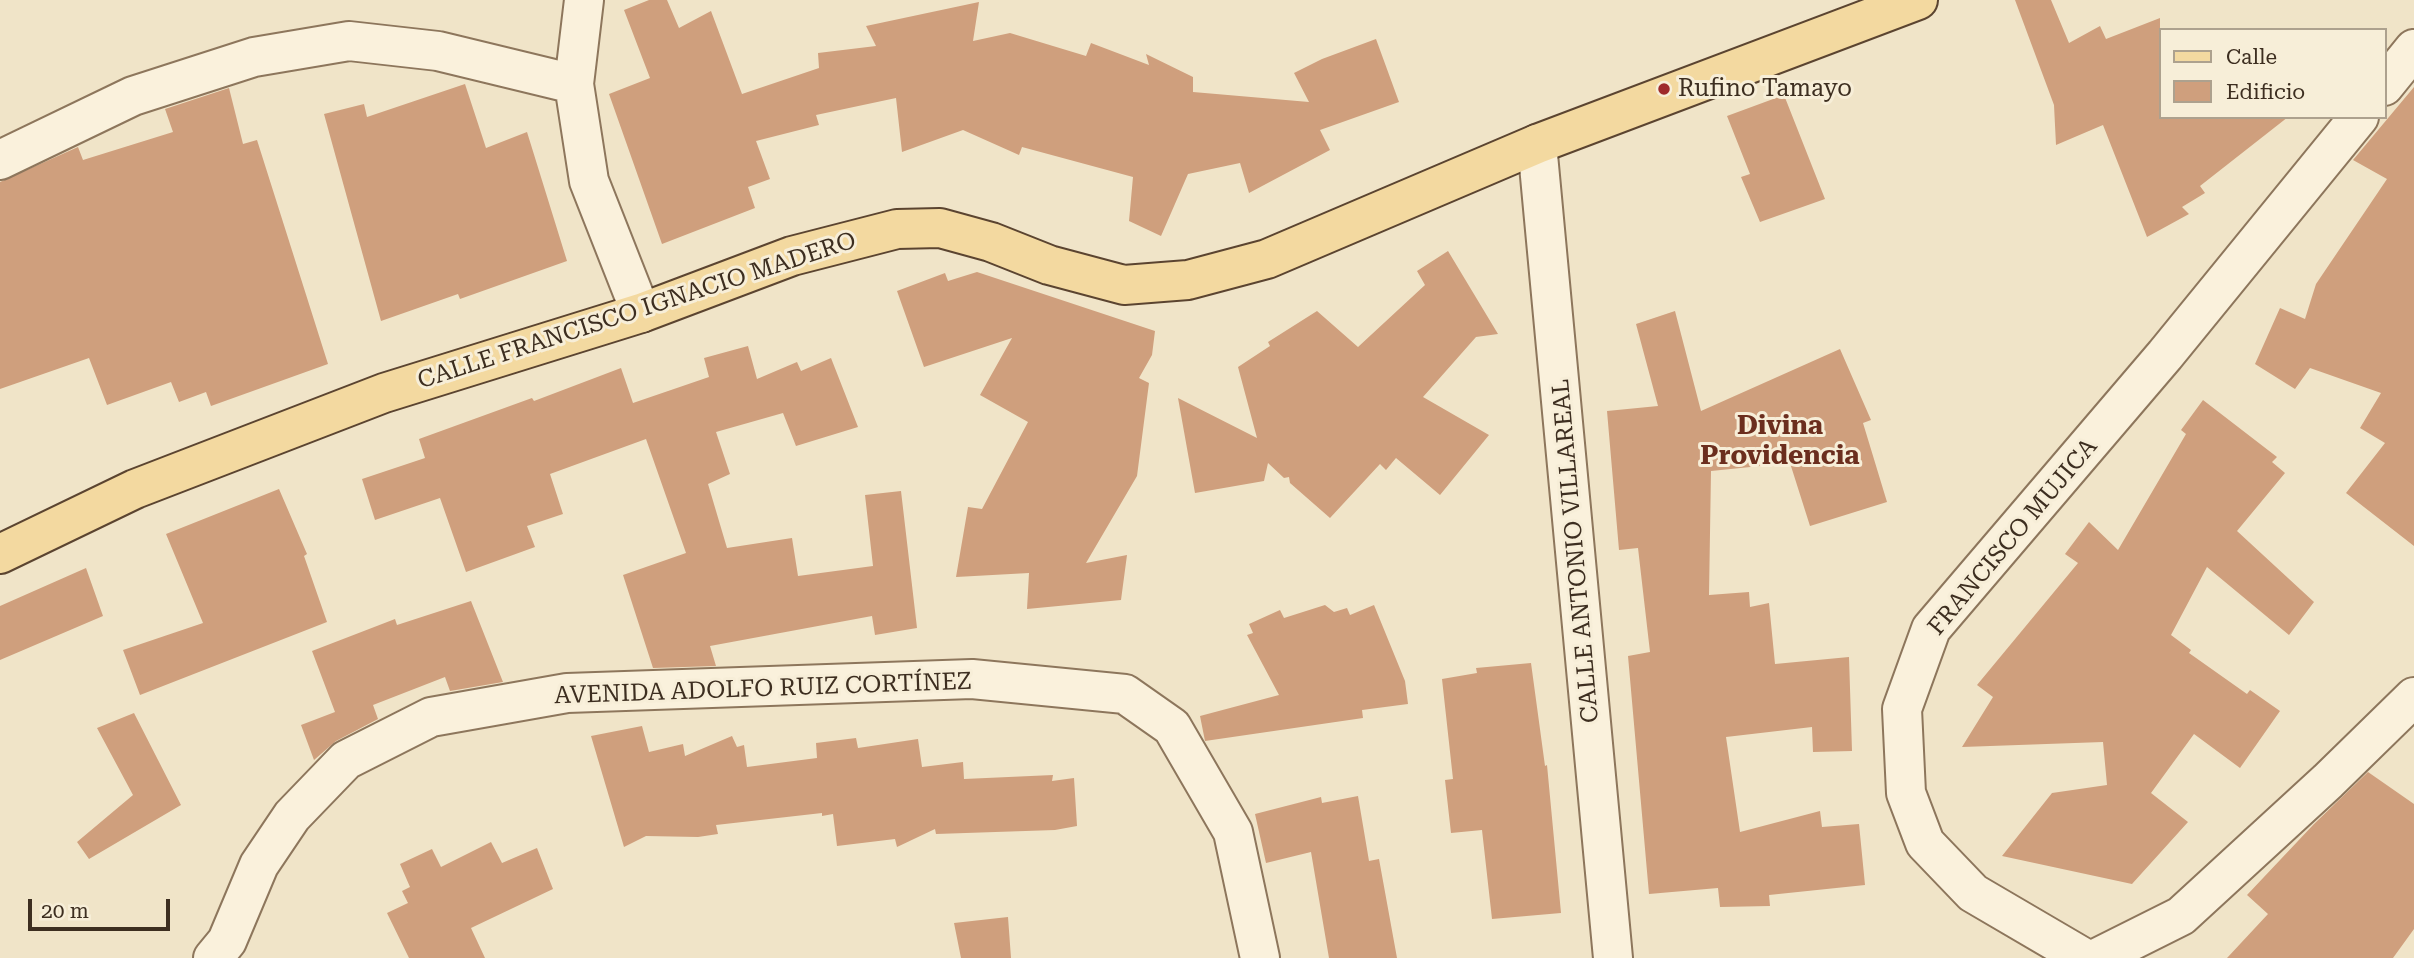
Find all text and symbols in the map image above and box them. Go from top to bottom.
legend [2158,28,2386,119]
text: Calle [2226,45,2277,69]
place label: Rufino Tamayo [1678,75,1852,103]
text: Edificio [2226,80,2305,104]
marker: Rufino Tamayo [1656,81,1672,97]
street label: CALLE FRANCISCO IGNACIO MADERO [414,226,860,396]
street label: CALLE ANTONIO VILLAREAL [1547,378,1605,724]
district label: Divina Providencia [1700,410,1860,472]
street label: FRANCISCO MUJICA [1922,433,2104,641]
street label: AVENIDA ADOLFO RUIZ CORTÍNEZ [554,667,972,711]
scale bar [32,884,173,928]
text: 20 m [41,899,89,923]

